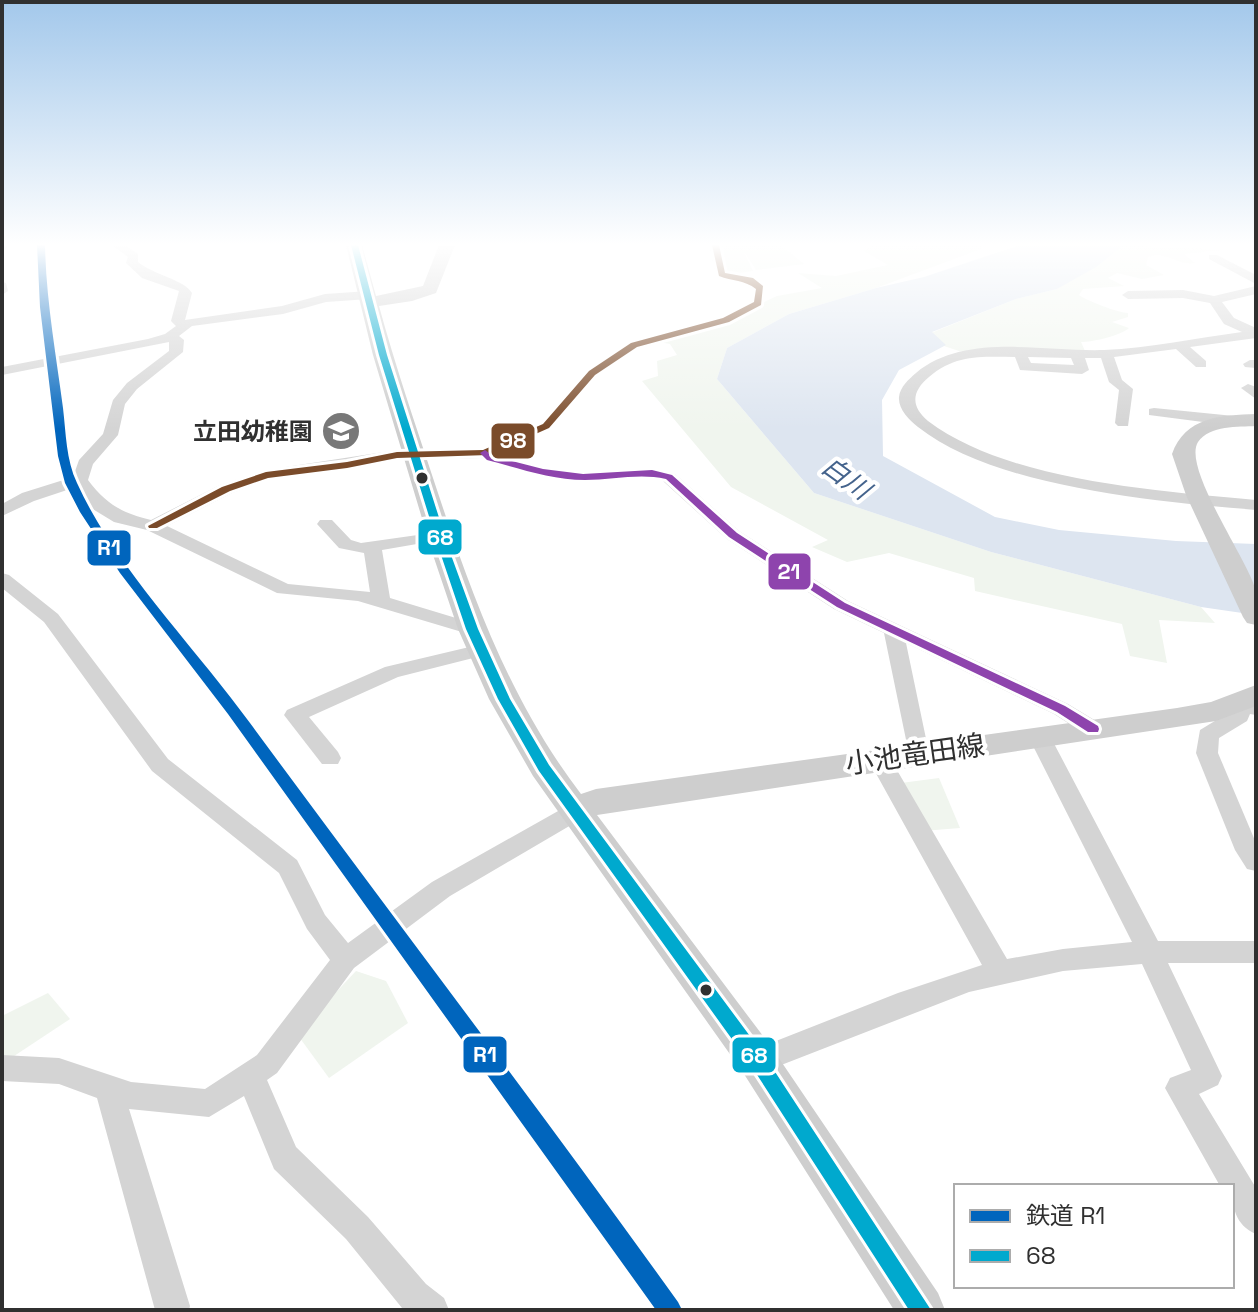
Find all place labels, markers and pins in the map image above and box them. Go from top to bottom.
school or university icon: 立田幼稚園 [320,410,362,452]
place label: 立田幼稚園 [193,416,313,447]
unlabelled marker [414,470,430,486]
unlabelled marker [698,982,714,998]

